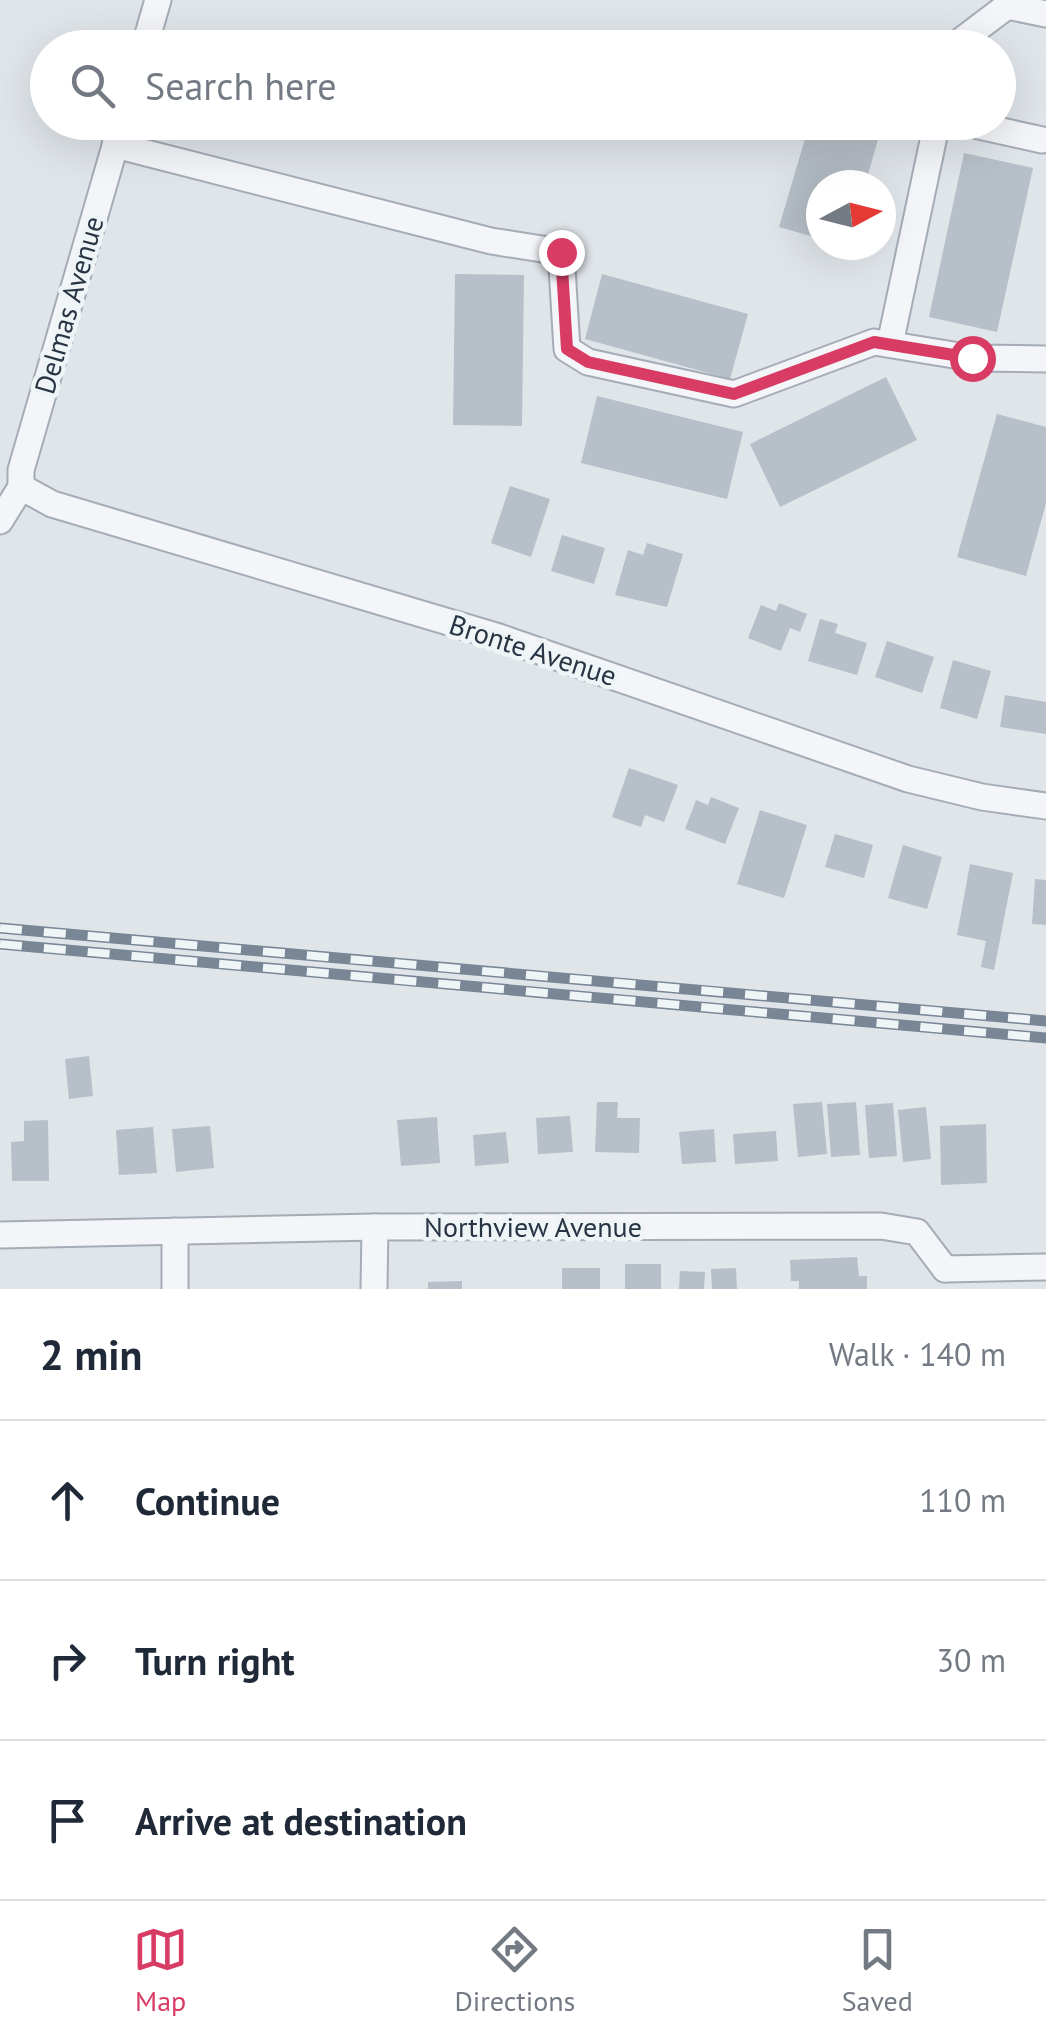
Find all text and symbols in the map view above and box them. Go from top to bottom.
search box [30,30,1016,140]
icon: search [65,58,120,113]
text: Search here [145,61,337,110]
north arrow [806,170,896,260]
street label: Delmas Avenue [25,212,112,398]
route end [539,230,585,276]
route start [950,336,996,382]
street label: Bronte Avenue [445,605,621,694]
street label: Northview Avenue [424,1208,642,1245]
text: 2 min [40,1327,142,1382]
text: Walk · 140 m [829,1333,1006,1375]
icon: ahead [40,1473,95,1528]
text: Continue [135,1476,280,1525]
text: 110 m [919,1479,1006,1521]
icon: right [40,1633,95,1688]
text: Turn right [135,1636,295,1685]
text: 30 m [937,1639,1006,1681]
icon: arrive [40,1793,95,1848]
text: Arrive at destination [135,1796,467,1845]
tab: Map [133,1922,188,2019]
tab: Directions [454,1922,575,2019]
tab: Saved [842,1922,913,2019]

